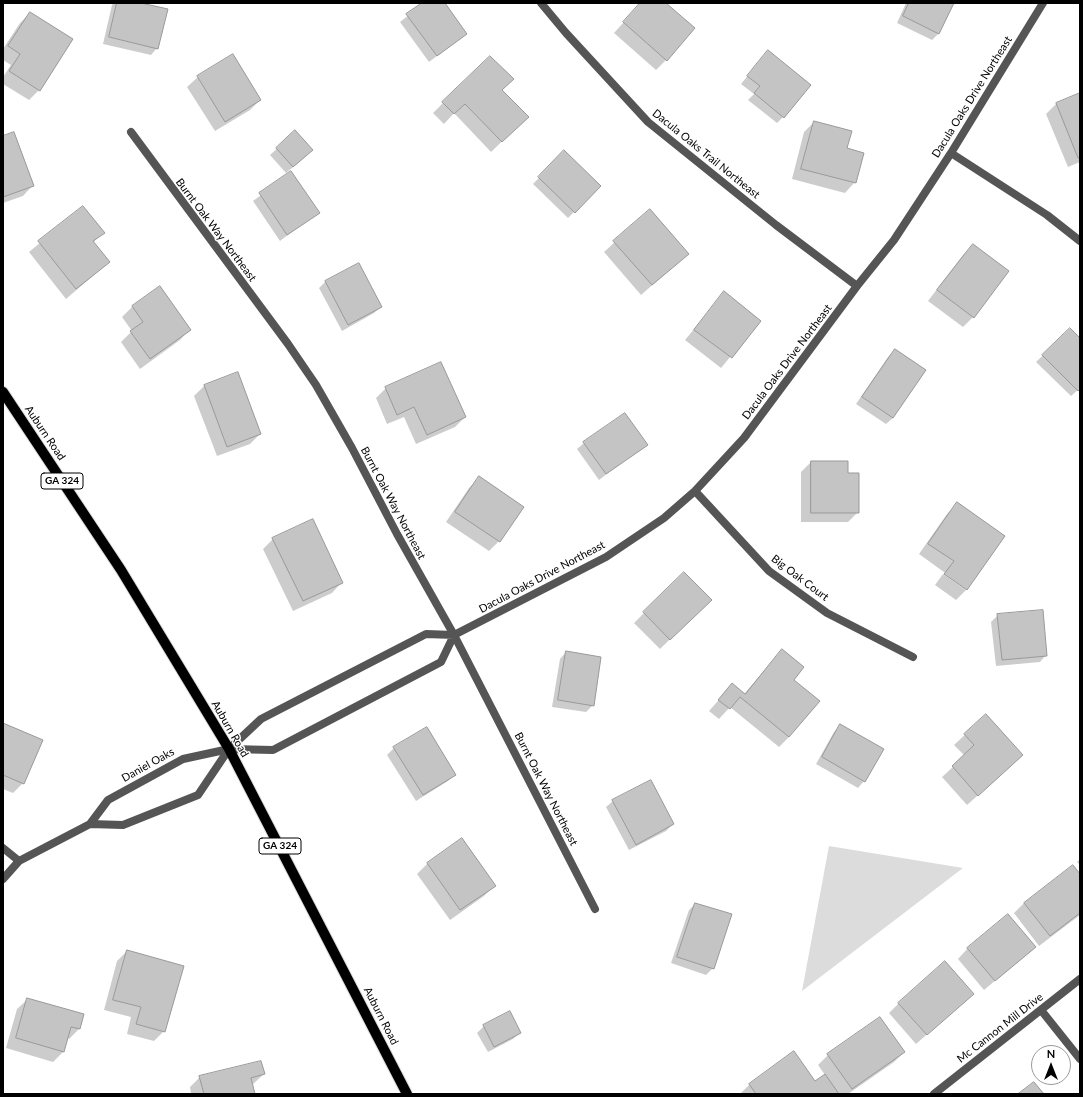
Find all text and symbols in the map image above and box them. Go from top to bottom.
street label: Dacula Oaks Drive Northeast [929,34,1015,160]
street label: Dacula Oaks Trail Northeast [650,107,762,201]
street label: Burnt Oak Way Northeast [173,176,259,284]
street label: Dacula Oaks Drive Northeast [739,302,835,422]
street label: Auburn Road [22,403,68,463]
street label: Burnt Oak Way Northeast [358,444,428,562]
road number: GA 324 [41,473,83,489]
street label: Dacula Oaks Drive Northeast [477,538,607,616]
street label: Big Oak Court [769,552,831,604]
street label: Auburn Road [209,698,251,760]
street label: Burnt Oak Way Northeast [512,730,580,848]
street label: Daniel Oaks [119,745,177,785]
road number: GA 324 [259,838,301,854]
street label: Auburn Road [361,985,401,1047]
street label: Mc Cannon Mill Drive [954,990,1046,1066]
north arrow [1031,1045,1071,1085]
text: N [1047,1047,1055,1060]

